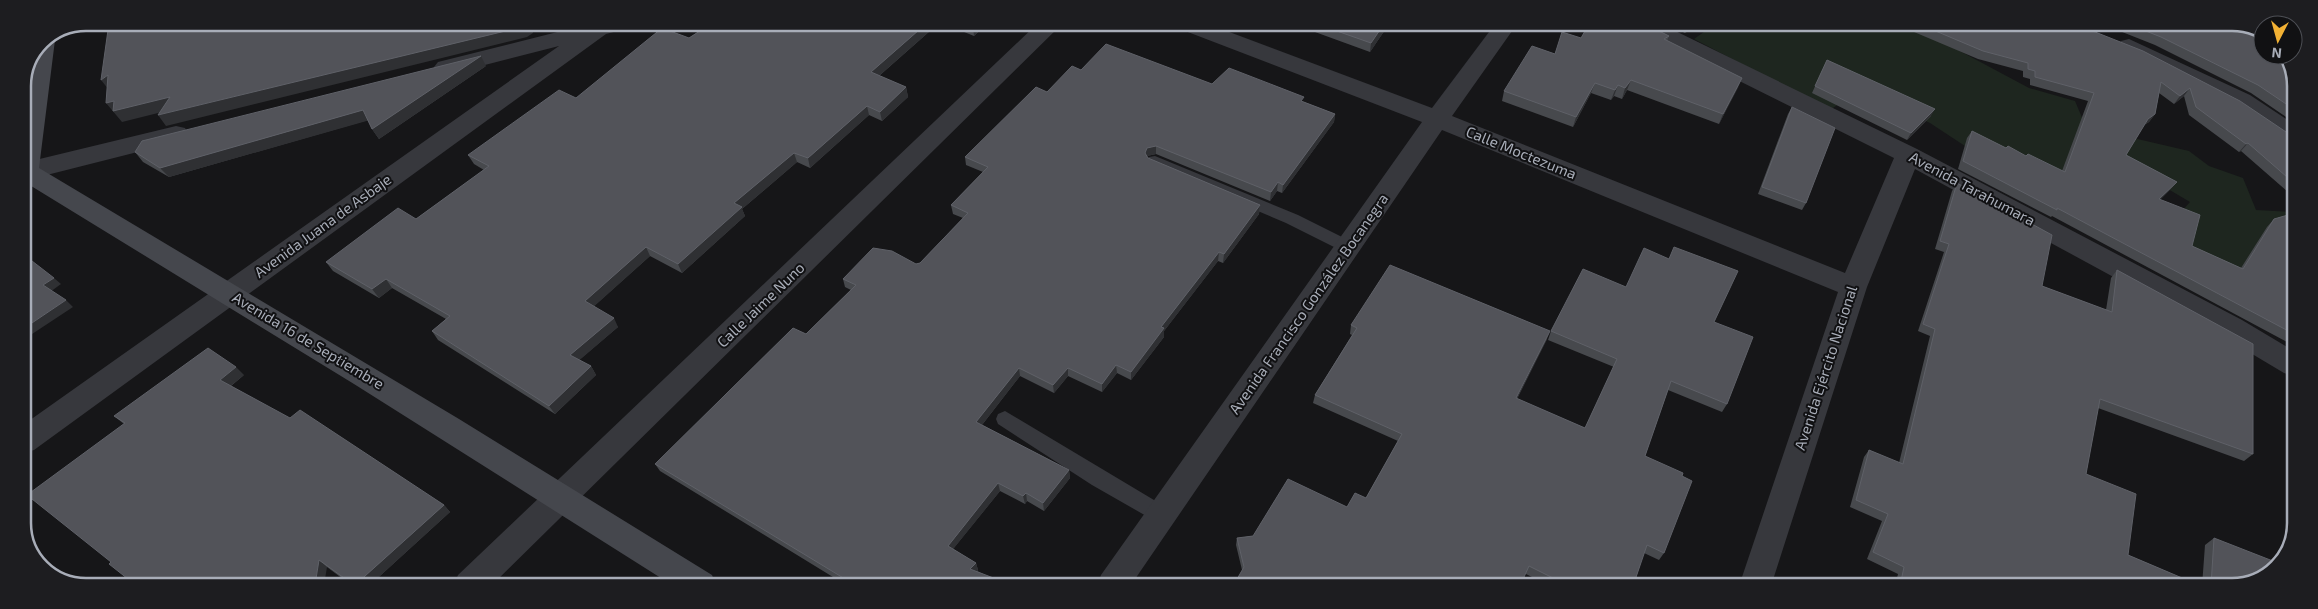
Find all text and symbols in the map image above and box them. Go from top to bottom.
north arrow [2253,15,2303,65]
text: N [2271,44,2283,62]
street label: Calle Moctezuma [1464,122,1579,182]
street label: Avenida Tarahumara [1906,147,2038,229]
street label: Avenida Juana de Asbaje [251,170,395,282]
street label: Avenida Francisco González Bocanegra [1225,190,1392,417]
street label: Calle Jaime Nuno [713,258,808,351]
street label: Avenida Ejército Nacional [1790,283,1861,453]
street label: Avenida 16 de Septiembre [229,288,388,393]

